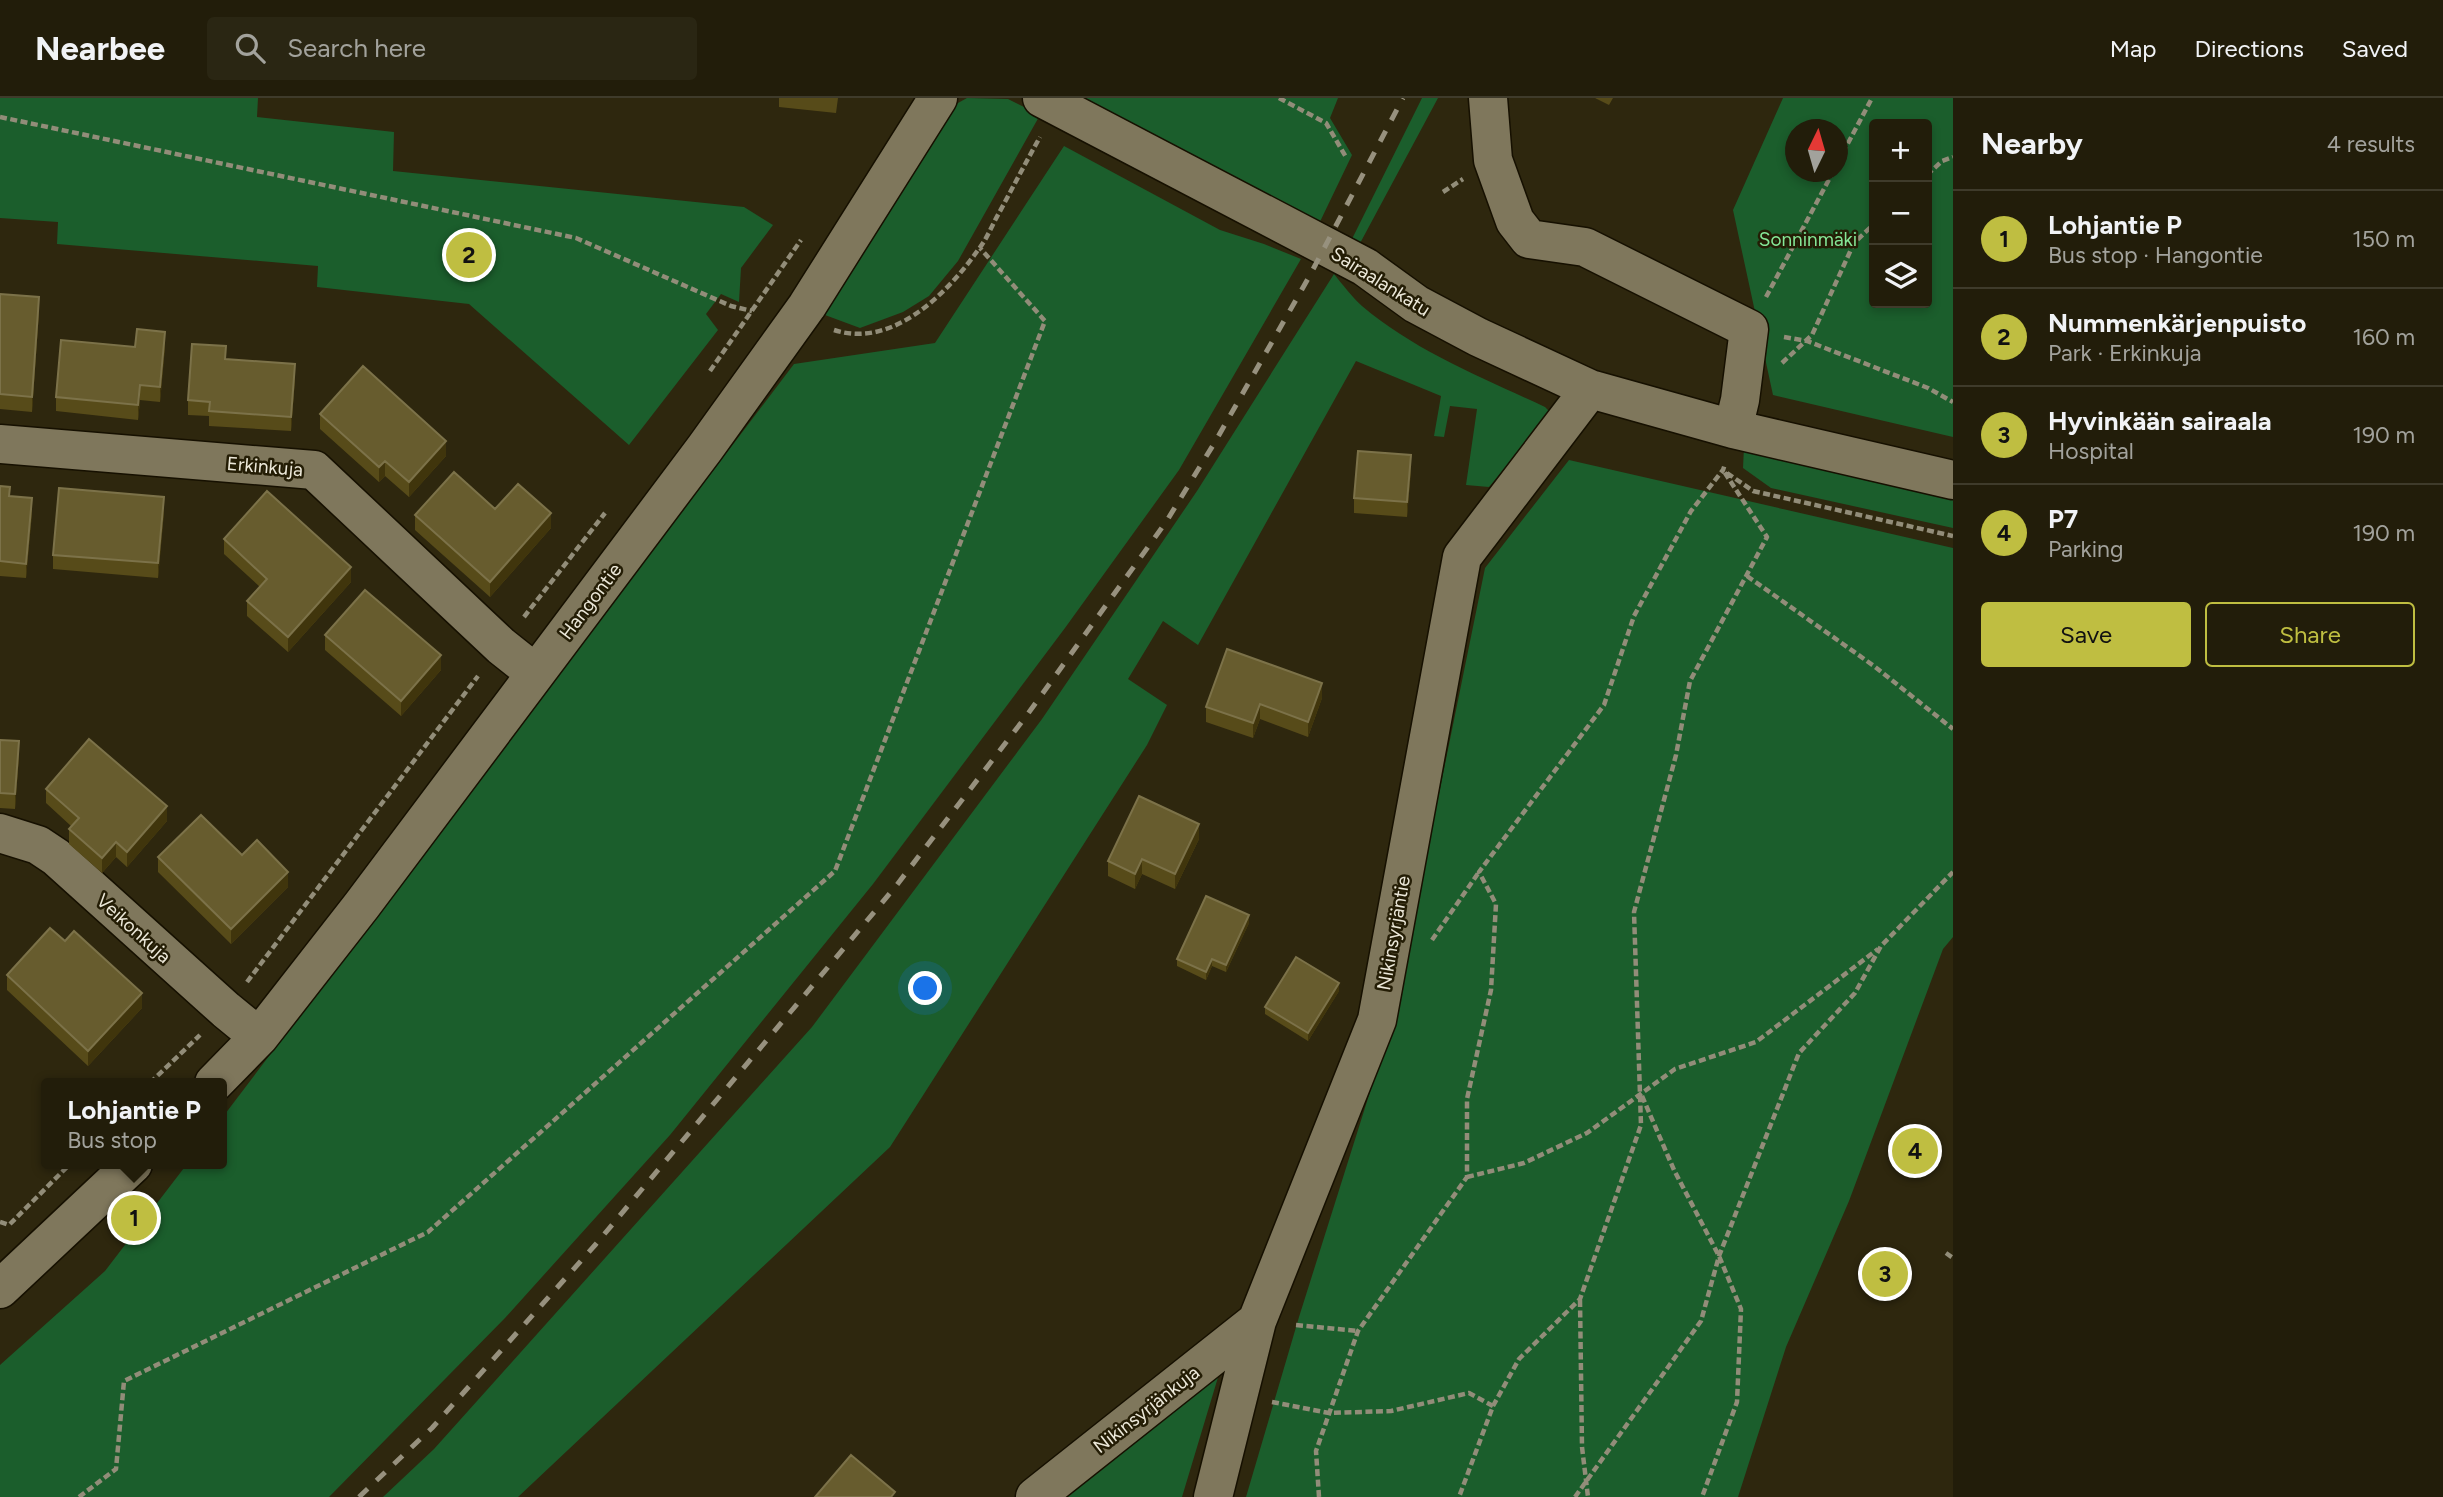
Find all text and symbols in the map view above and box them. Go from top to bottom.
search box [207,17,697,80]
text: Nearbee [35,29,165,68]
icon: search [231,29,269,67]
text: Search here [287,32,426,64]
text: Map [2110,34,2156,63]
text: Directions [2194,34,2304,63]
text: Saved [2342,34,2408,63]
north arrow [1785,119,1848,182]
map controls [1869,119,1932,308]
button: + [1869,119,1932,182]
text: Nearby [1981,125,2083,162]
text: 4 results [2327,130,2415,158]
button: − [1869,182,1932,245]
text: Lohjantie P [2048,209,2182,241]
text: 1 [1999,225,2009,253]
text: 150 m [2352,225,2415,253]
park label: Sonninmäki [1759,228,1857,251]
pin: 2 [446,229,492,281]
text: Bus stop · Hangontie [2048,241,2263,269]
street label: Sairaalankatu [1327,242,1435,321]
button: layers [1869,245,1932,308]
text: Nummenkärjenpuisto [2048,307,2306,339]
text: 2 [1997,323,2011,351]
text: 160 m [2352,323,2415,351]
text: Park · Erkinkuja [2048,339,2202,367]
text: Hyvinkään sairaala [2048,405,2272,437]
text: 3 [1998,421,2010,449]
text: 190 m [2352,421,2415,449]
text: Hospital [2048,437,2134,465]
street label: Erkinkuja [226,452,304,481]
text: P7 [2048,503,2078,535]
text: 4 [1997,519,2011,547]
text: 190 m [2352,519,2415,547]
text: Parking [2048,535,2123,563]
street label: Hangontie [554,559,626,644]
button: Save [1981,602,2191,667]
button: Share [2205,602,2415,667]
street label: Nikinsyrjäntie [1372,874,1415,992]
street label: Veikonkuja [92,889,176,968]
your location [908,971,942,1005]
popup [41,1078,227,1169]
text: Lohjantie P [67,1094,201,1126]
pin: 4 [1892,1125,1938,1177]
text: Bus stop [67,1126,157,1154]
pin: 1 [111,1192,157,1244]
pin: 3 [1862,1248,1908,1300]
street label: Nikinsyrjänkuja [1089,1361,1204,1458]

